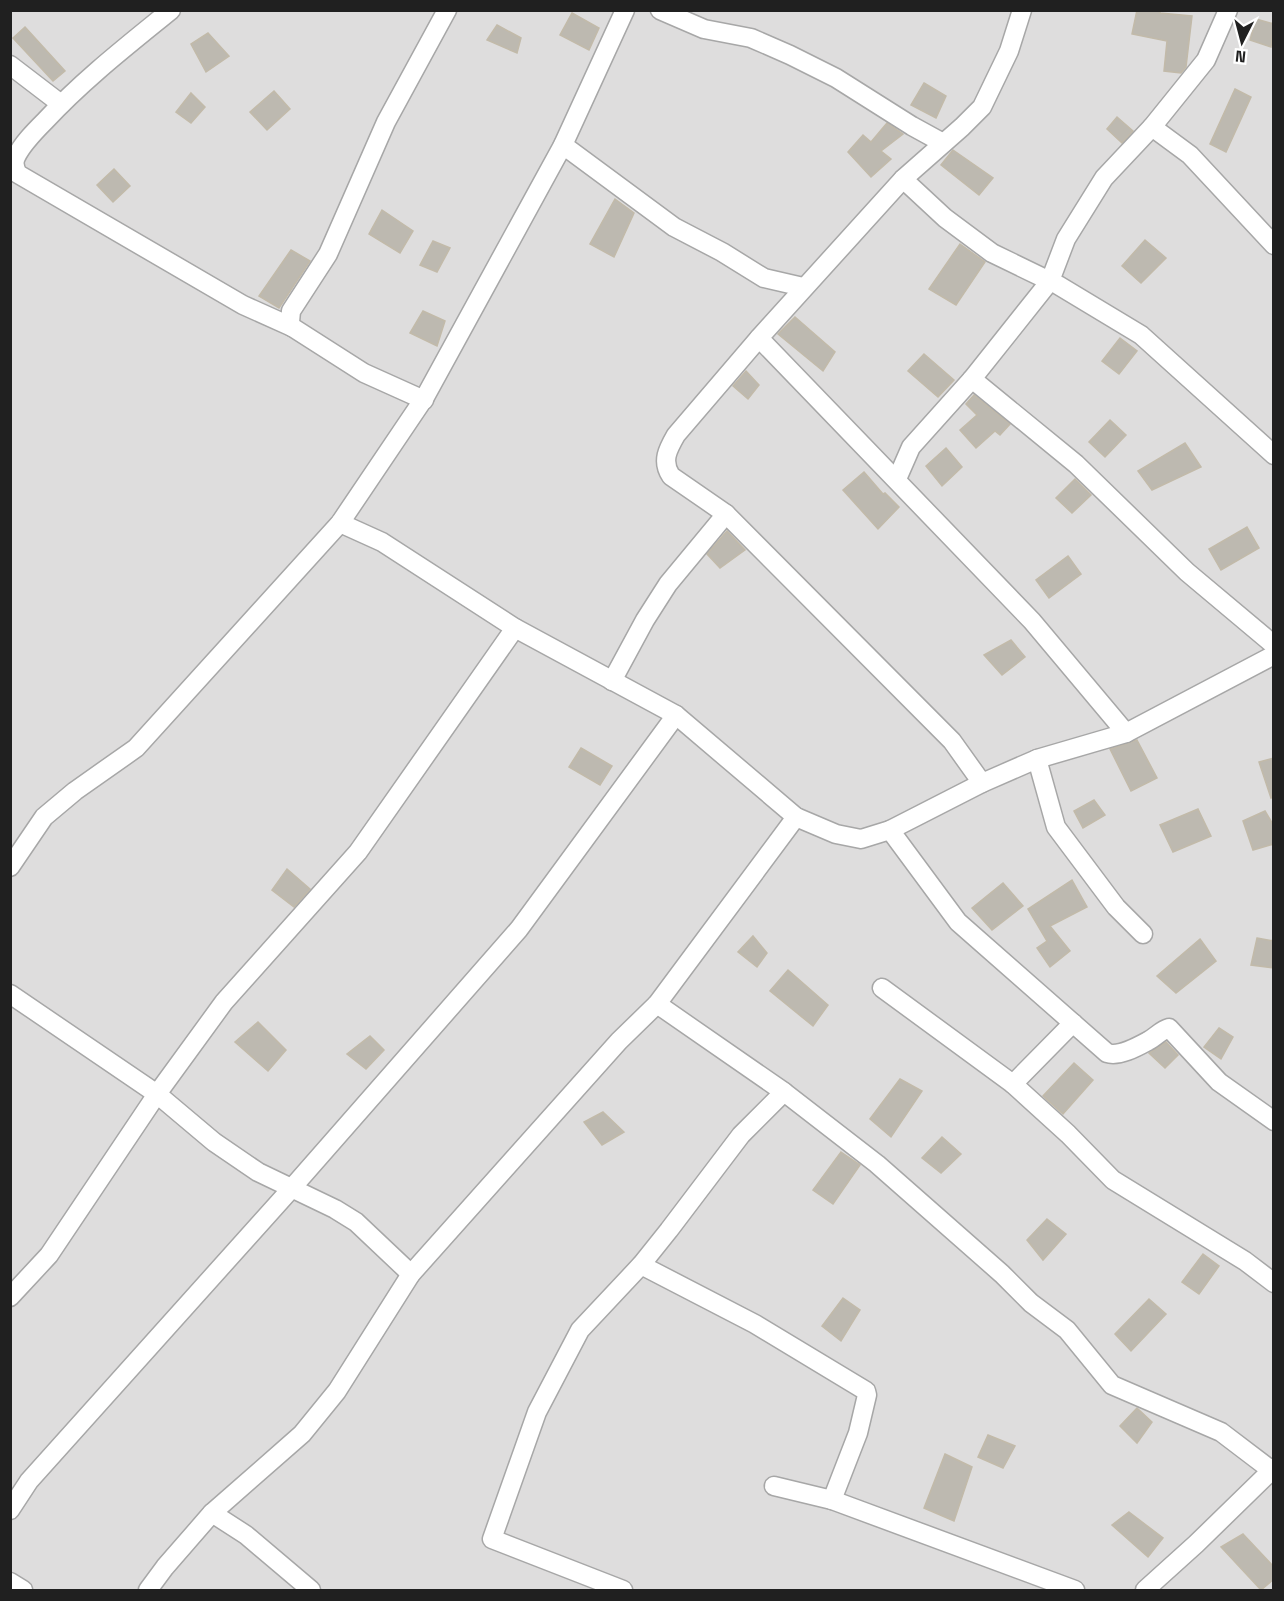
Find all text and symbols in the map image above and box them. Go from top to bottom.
north arrow [1212,12,1272,72]
text: N [1234,45,1247,67]

